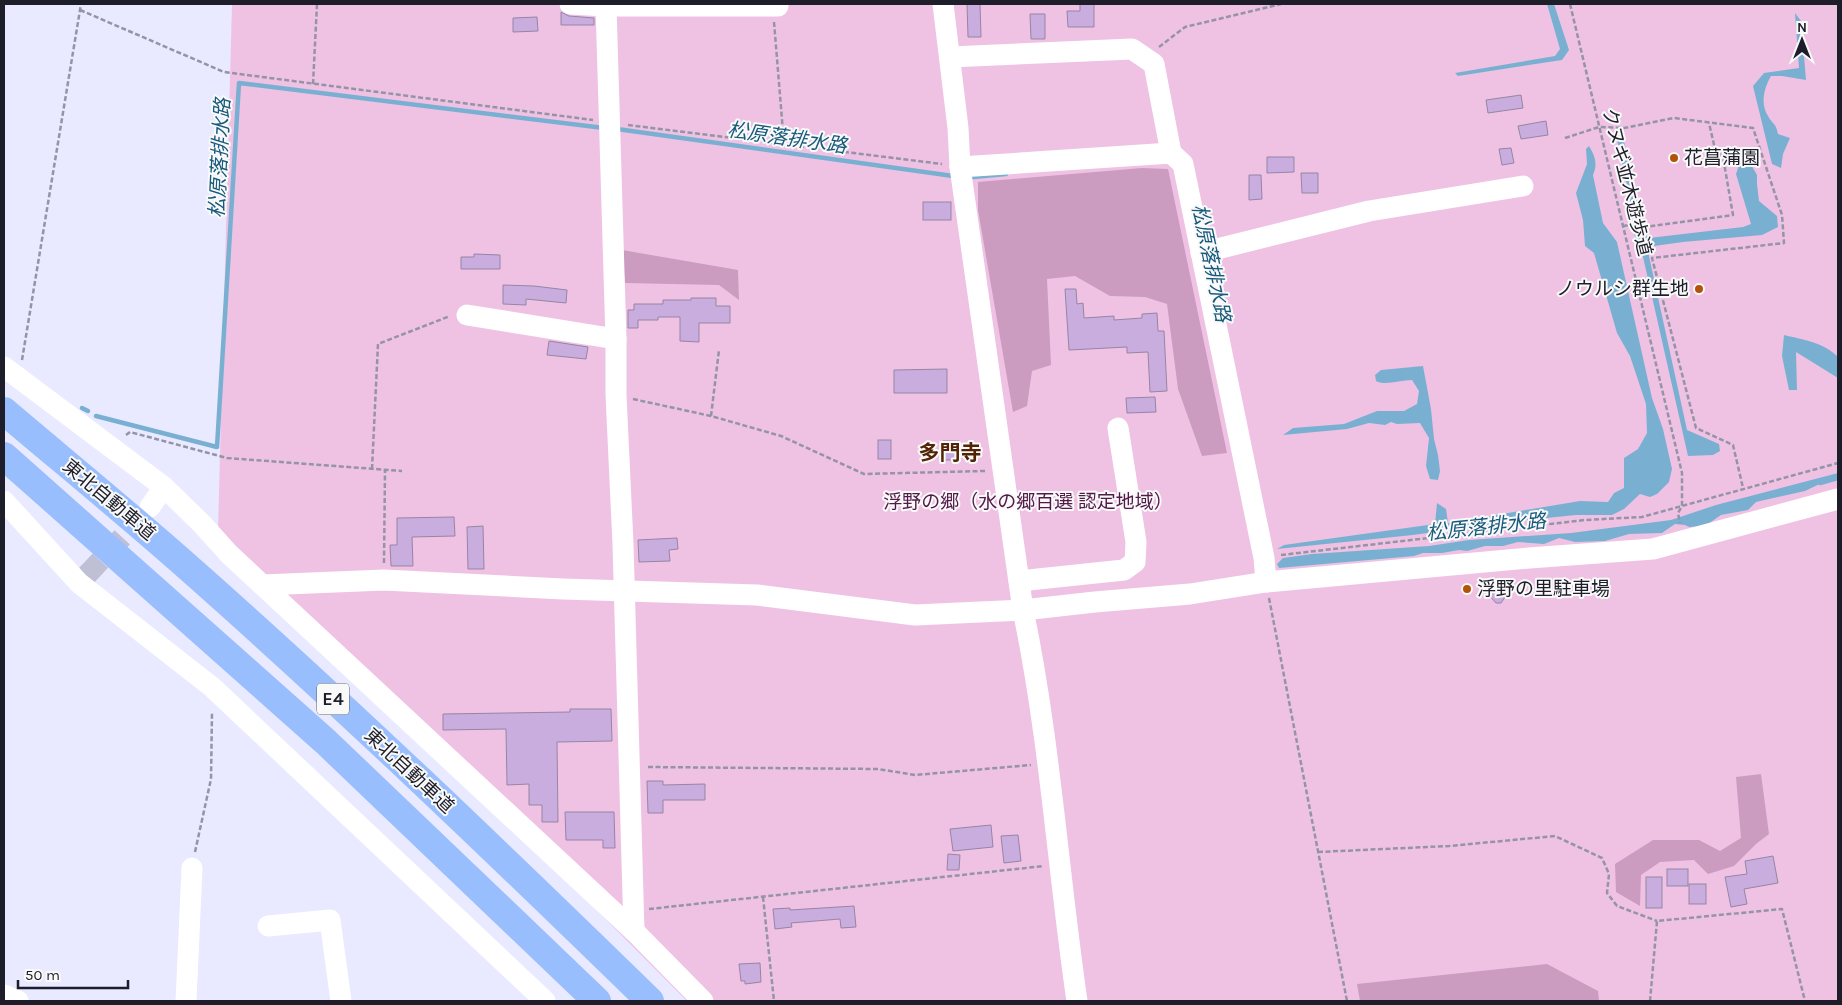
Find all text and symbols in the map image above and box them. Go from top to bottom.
north arrow [1777,15,1827,65]
text: N [1797,19,1807,36]
water label: 松原落排水路 [205,95,235,219]
street label: クヌギ並木遊歩道 [1598,106,1656,258]
water label: 松原落排水路 [726,118,850,158]
place label: 花菖蒲園 [1684,147,1760,169]
marker: 花菖蒲園 [1668,152,1680,164]
water label: 松原落排水路 [1187,202,1235,326]
place label: ノウルシ群生地 [1556,278,1689,300]
marker: ノウルシ群生地 [1693,283,1705,295]
district label: 多門寺 [919,441,982,465]
street label: 東北自動車道 [58,455,160,545]
park label: 浮野の郷（水の郷百選 認定地域） [883,491,1173,513]
water label: 松原落排水路 [1425,509,1549,545]
place label: 浮野の里駐車場 [1477,578,1610,600]
marker: 浮野の里駐車場 [1461,583,1473,595]
road number: E4 [317,684,349,714]
street label: 東北自動車道 [360,724,458,818]
scale bar [18,958,128,990]
text: 50 m [25,966,60,984]

